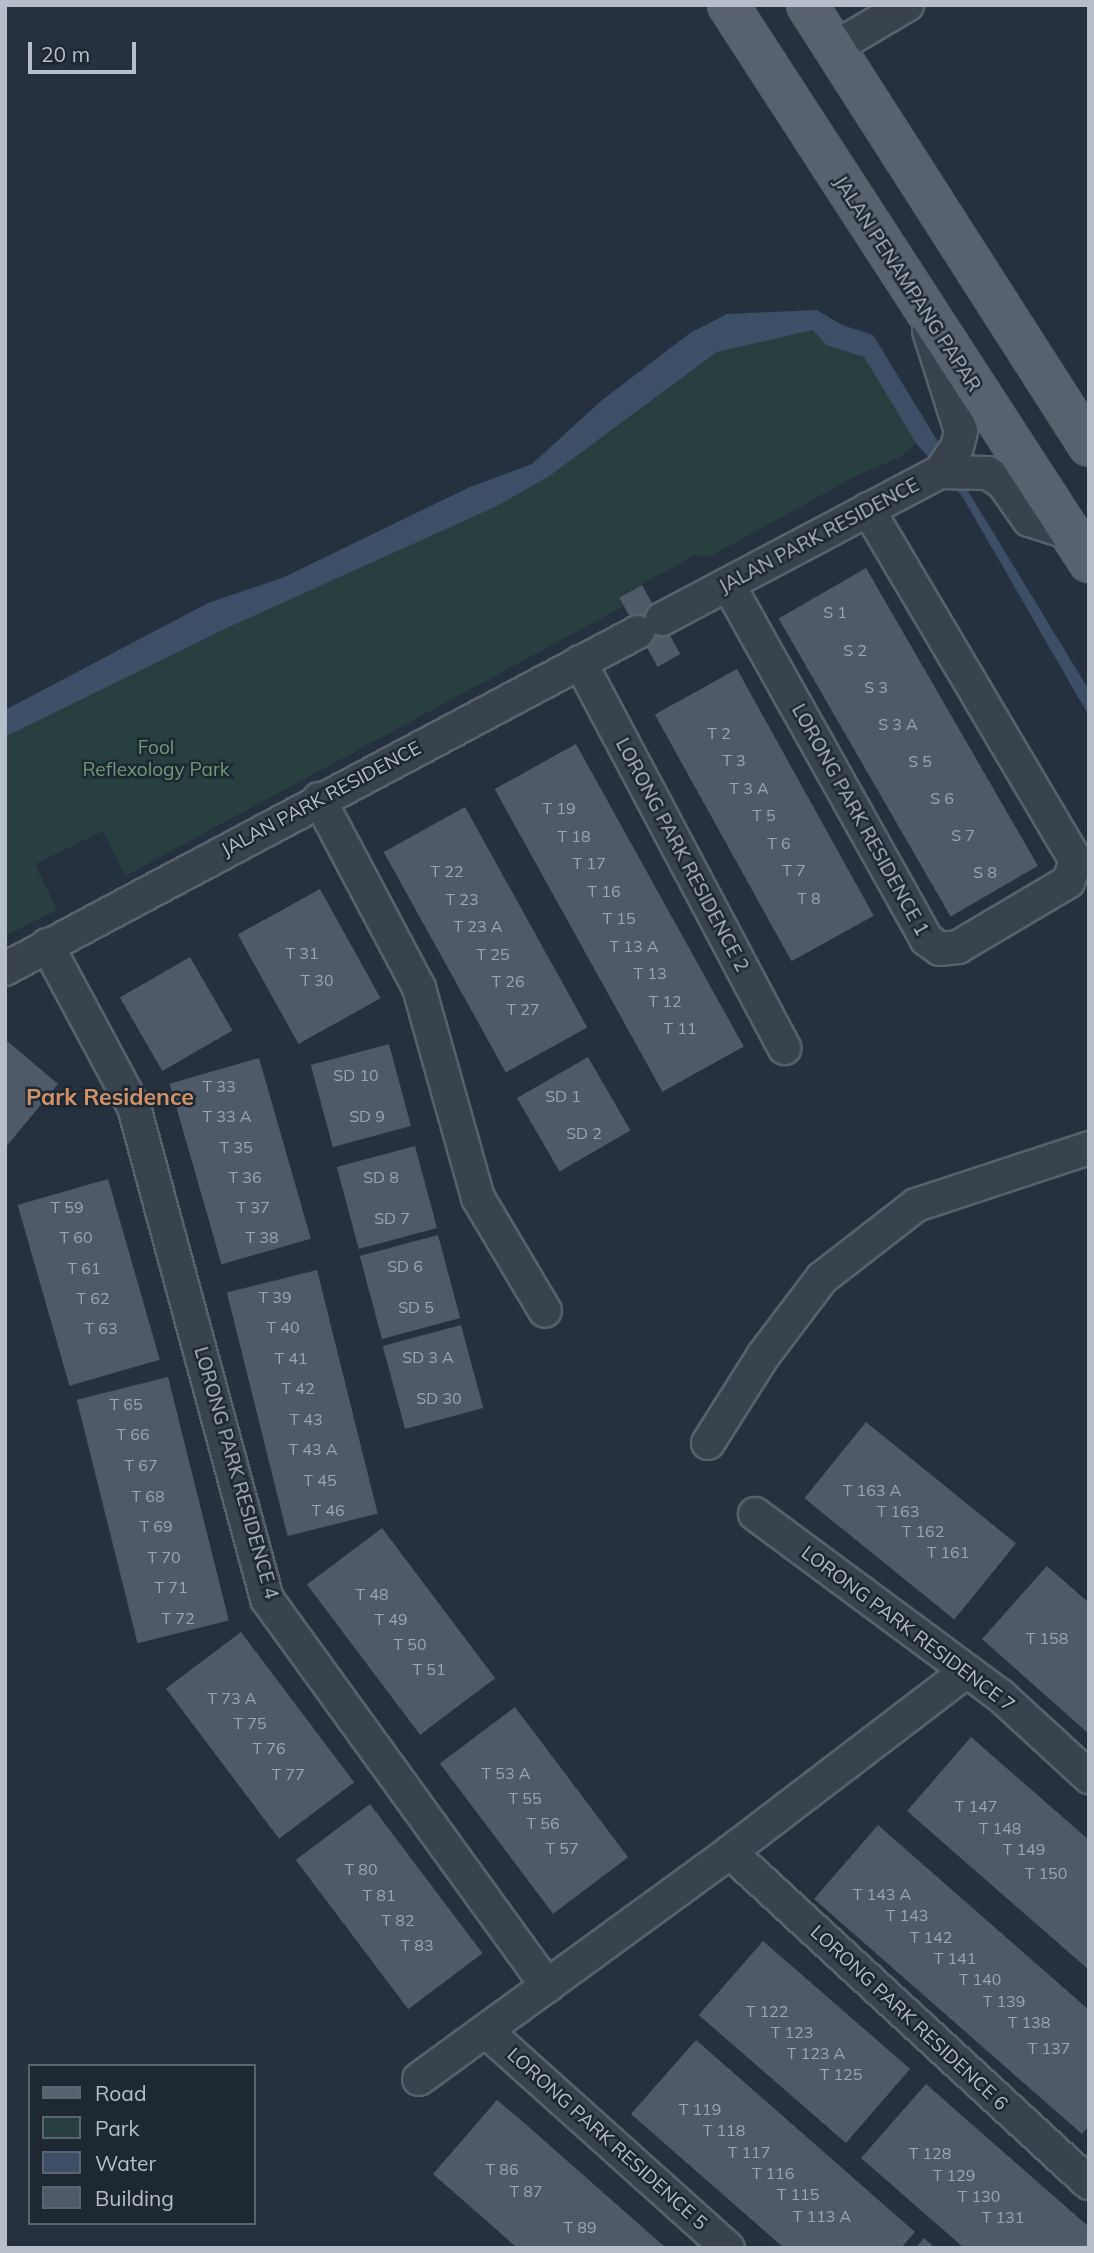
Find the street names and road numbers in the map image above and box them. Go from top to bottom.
street label: JALAN PENAMPANG PAPAR [829,172,985,396]
street label: JALAN PARK RESIDENCE [715,474,923,598]
street label: LORONG PARK RESIDENCE 1 [787,700,933,940]
street label: LORONG PARK RESIDENCE 2 [611,734,753,976]
street label: JALAN PARK RESIDENCE [217,737,425,861]
street label: LORONG PARK RESIDENCE 4 [189,1344,283,1602]
street label: LORONG PARK RESIDENCE 7 [797,1541,1019,1717]
street label: LORONG PARK RESIDENCE 6 [806,1921,1012,2115]
street label: LORONG PARK RESIDENCE 5 [502,2043,712,2235]

